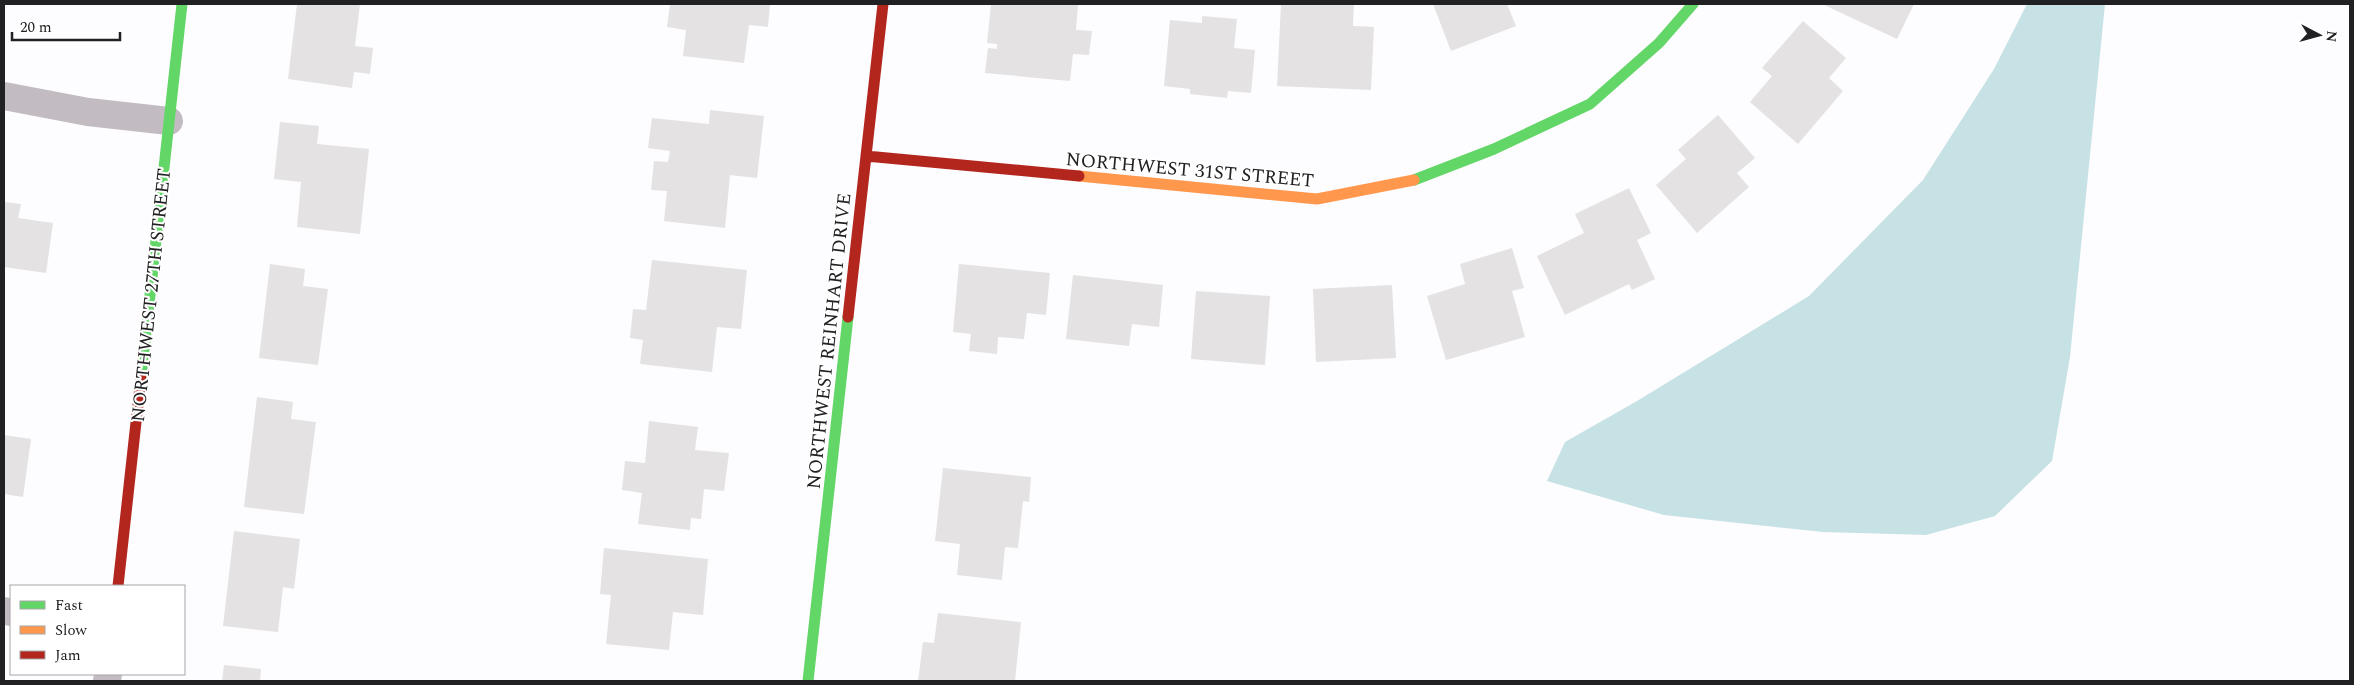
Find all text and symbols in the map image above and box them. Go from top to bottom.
scale bar [12,10,120,42]
north arrow [2294,10,2344,60]
text: 20 m [20,16,52,39]
text: N [2320,30,2342,43]
street label: NORTHWEST 31ST STREET [1064,145,1315,196]
street label: NORTHWEST 27TH STREET [124,167,179,423]
street label: NORTHWEST REINHART DRIVE [800,192,859,491]
legend [10,585,185,675]
text: Fast [55,594,83,617]
text: Slow [55,619,87,642]
text: Jam [55,644,81,667]

